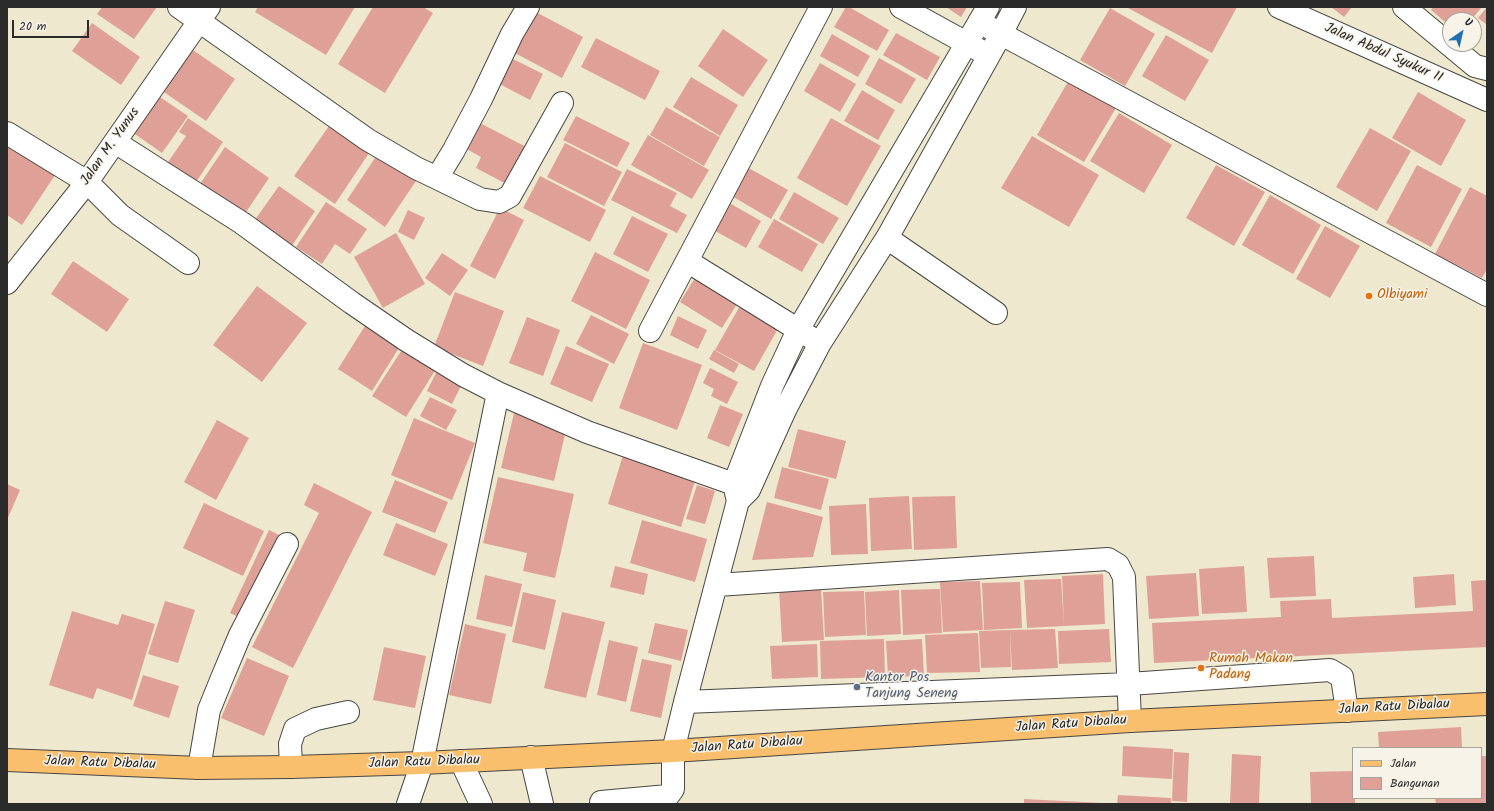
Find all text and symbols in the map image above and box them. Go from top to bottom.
scale bar [14,12,91,38]
north arrow [1442,12,1482,52]
text: U [1460,14,1476,32]
text: 20 m [19,17,46,36]
street label: Jalan Abdul Syukur II [1321,20,1445,88]
street label: Jalan M. Yunus [78,105,144,189]
place label: Olbiyami [1377,288,1427,304]
marker: Olbiyami [1364,291,1374,301]
place label: Rumah Makan Padang [1209,652,1293,684]
marker: Rumah Makan Padang [1196,663,1206,673]
place label: Kantor Pos Tanjung Seneng [865,671,958,704]
marker: Kantor Pos Tanjung Seneng [852,682,862,692]
street label: Jalan Ratu Dibalau [1338,697,1450,719]
street label: Jalan Ratu Dibalau [1015,713,1127,737]
street label: Jalan Ratu Dibalau [691,734,803,758]
legend [1352,747,1482,799]
street label: Jalan Ratu Dibalau [368,753,480,773]
street label: Jalan Ratu Dibalau [44,754,156,774]
text: Jalan [1390,754,1416,773]
text: Bangunan [1390,774,1440,793]

